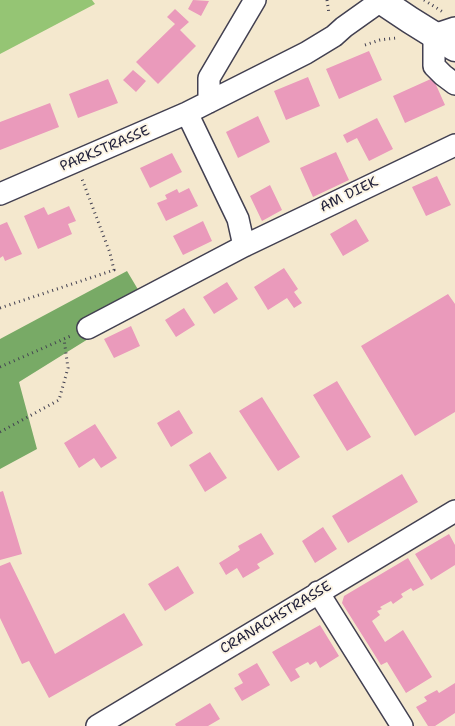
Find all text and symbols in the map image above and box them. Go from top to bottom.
street label: PARKSTRASSE [58,123,152,175]
street label: AM DIEK [317,174,381,216]
street label: CRANACHSTRASSE [217,578,335,658]

